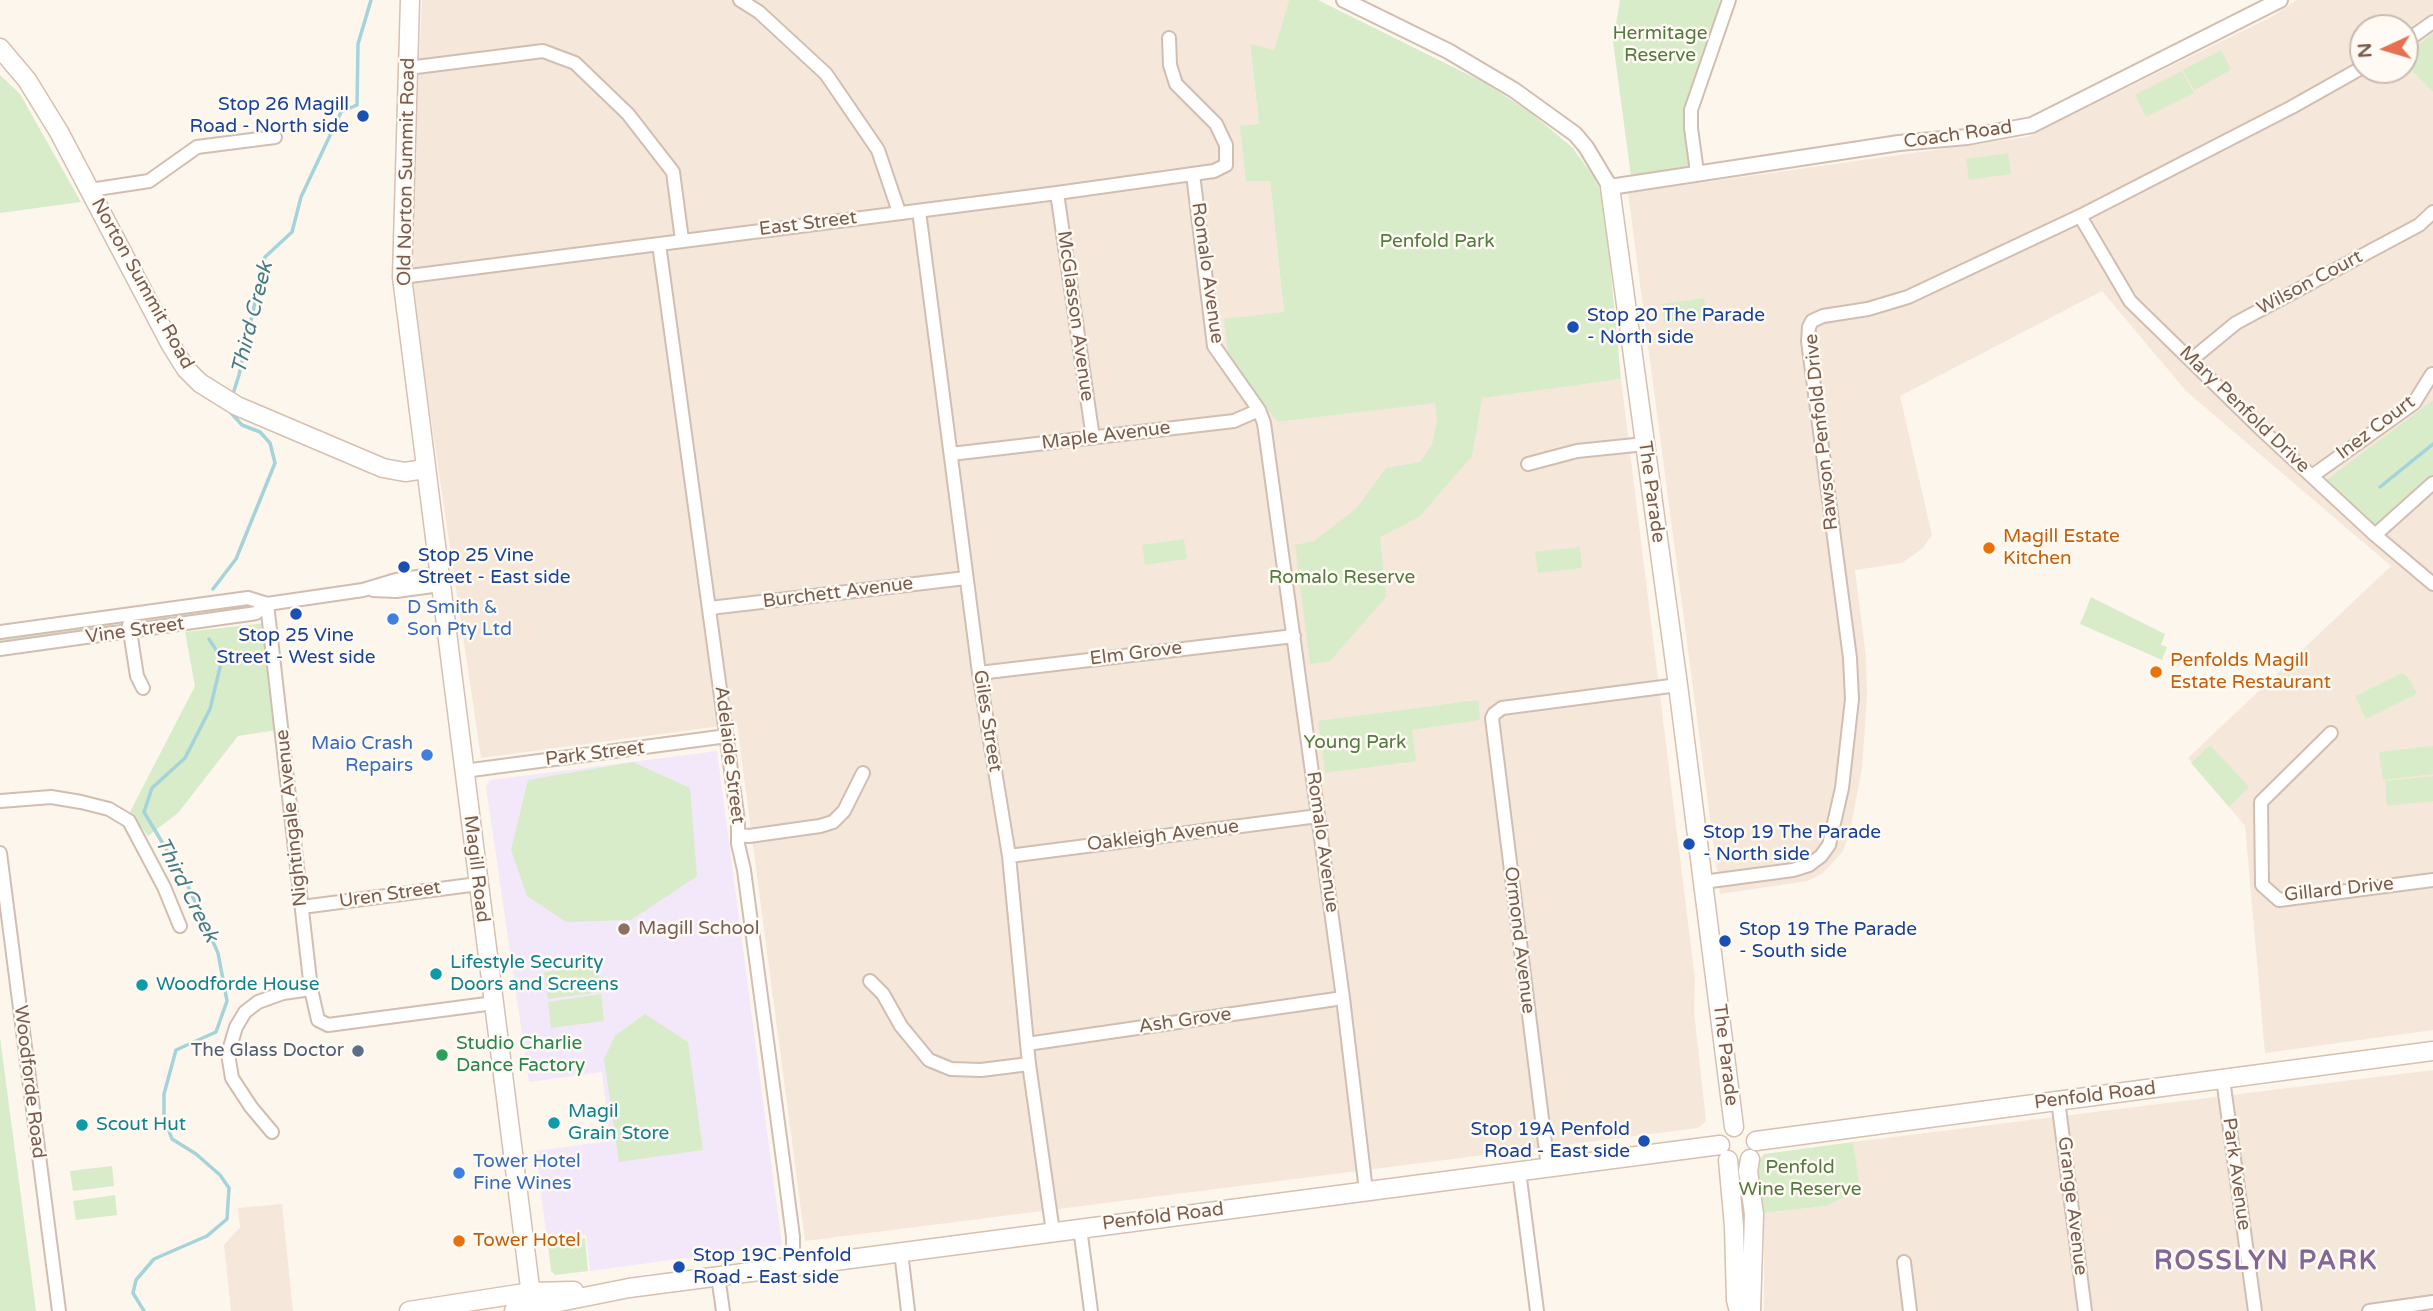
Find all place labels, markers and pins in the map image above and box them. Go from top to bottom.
place label: Stop 26 Magill Road - North side [189,94,349,138]
marker: Stop 26 Magill Road - North side [355,108,371,124]
place label: Stop 20 The Parade - North side [1587,305,1765,349]
marker: Stop 20 The Parade - North side [1565,319,1581,335]
place label: Magill Estate Kitchen [2003,526,2120,570]
marker: Magill Estate Kitchen [1981,540,1997,556]
place label: Stop 25 Vine Street - East side [418,545,570,589]
marker: Stop 25 Vine Street - East side [396,559,412,575]
place label: D Smith & Son Pty Ltd [407,597,512,641]
marker: Stop 25 Vine Street - West side [288,606,304,622]
marker: D Smith & Son Pty Ltd [385,611,401,627]
place label: Stop 25 Vine Street - West side [217,625,375,669]
place label: Penfolds Magill Estate Restaurant [2170,650,2331,694]
marker: Penfolds Magill Estate Restaurant [2148,664,2164,680]
place label: Maio Crash Repairs [311,733,413,777]
marker: Maio Crash Repairs [419,747,435,763]
place label: Stop 19 The Parade - North side [1703,822,1881,866]
marker: Stop 19 The Parade - North side [1681,836,1697,852]
place label: Magill School [638,918,759,940]
place label: Stop 19 The Parade - South side [1739,919,1917,963]
marker: Magill School [616,921,632,937]
marker: Stop 19 The Parade - South side [1717,933,1733,949]
place label: Lifestyle Security Doors and Screens [450,952,619,996]
marker: Lifestyle Security Doors and Screens [428,966,444,982]
place label: Woodforde House [156,974,319,996]
marker: Woodforde House [134,977,150,993]
place label: Studio Charlie Dance Factory [456,1033,585,1077]
place label: The Glass Doctor [191,1040,344,1062]
marker: The Glass Doctor [350,1043,366,1059]
marker: Studio Charlie Dance Factory [434,1047,450,1063]
place label: Magil Grain Store [568,1101,669,1145]
place label: Scout Hut [96,1114,186,1136]
marker: Magil Grain Store [546,1115,562,1131]
marker: Scout Hut [74,1117,90,1133]
place label: Stop 19A Penfold Road - East side [1471,1119,1630,1163]
marker: Stop 19A Penfold Road - East side [1636,1133,1652,1149]
place label: Tower Hotel Fine Wines [473,1151,581,1195]
marker: Tower Hotel Fine Wines [451,1165,467,1181]
place label: Tower Hotel [473,1230,581,1252]
marker: Tower Hotel [451,1233,467,1249]
place label: Stop 19C Penfold Road - East side [693,1245,851,1289]
marker: Stop 19C Penfold Road - East side [671,1259,687,1275]

